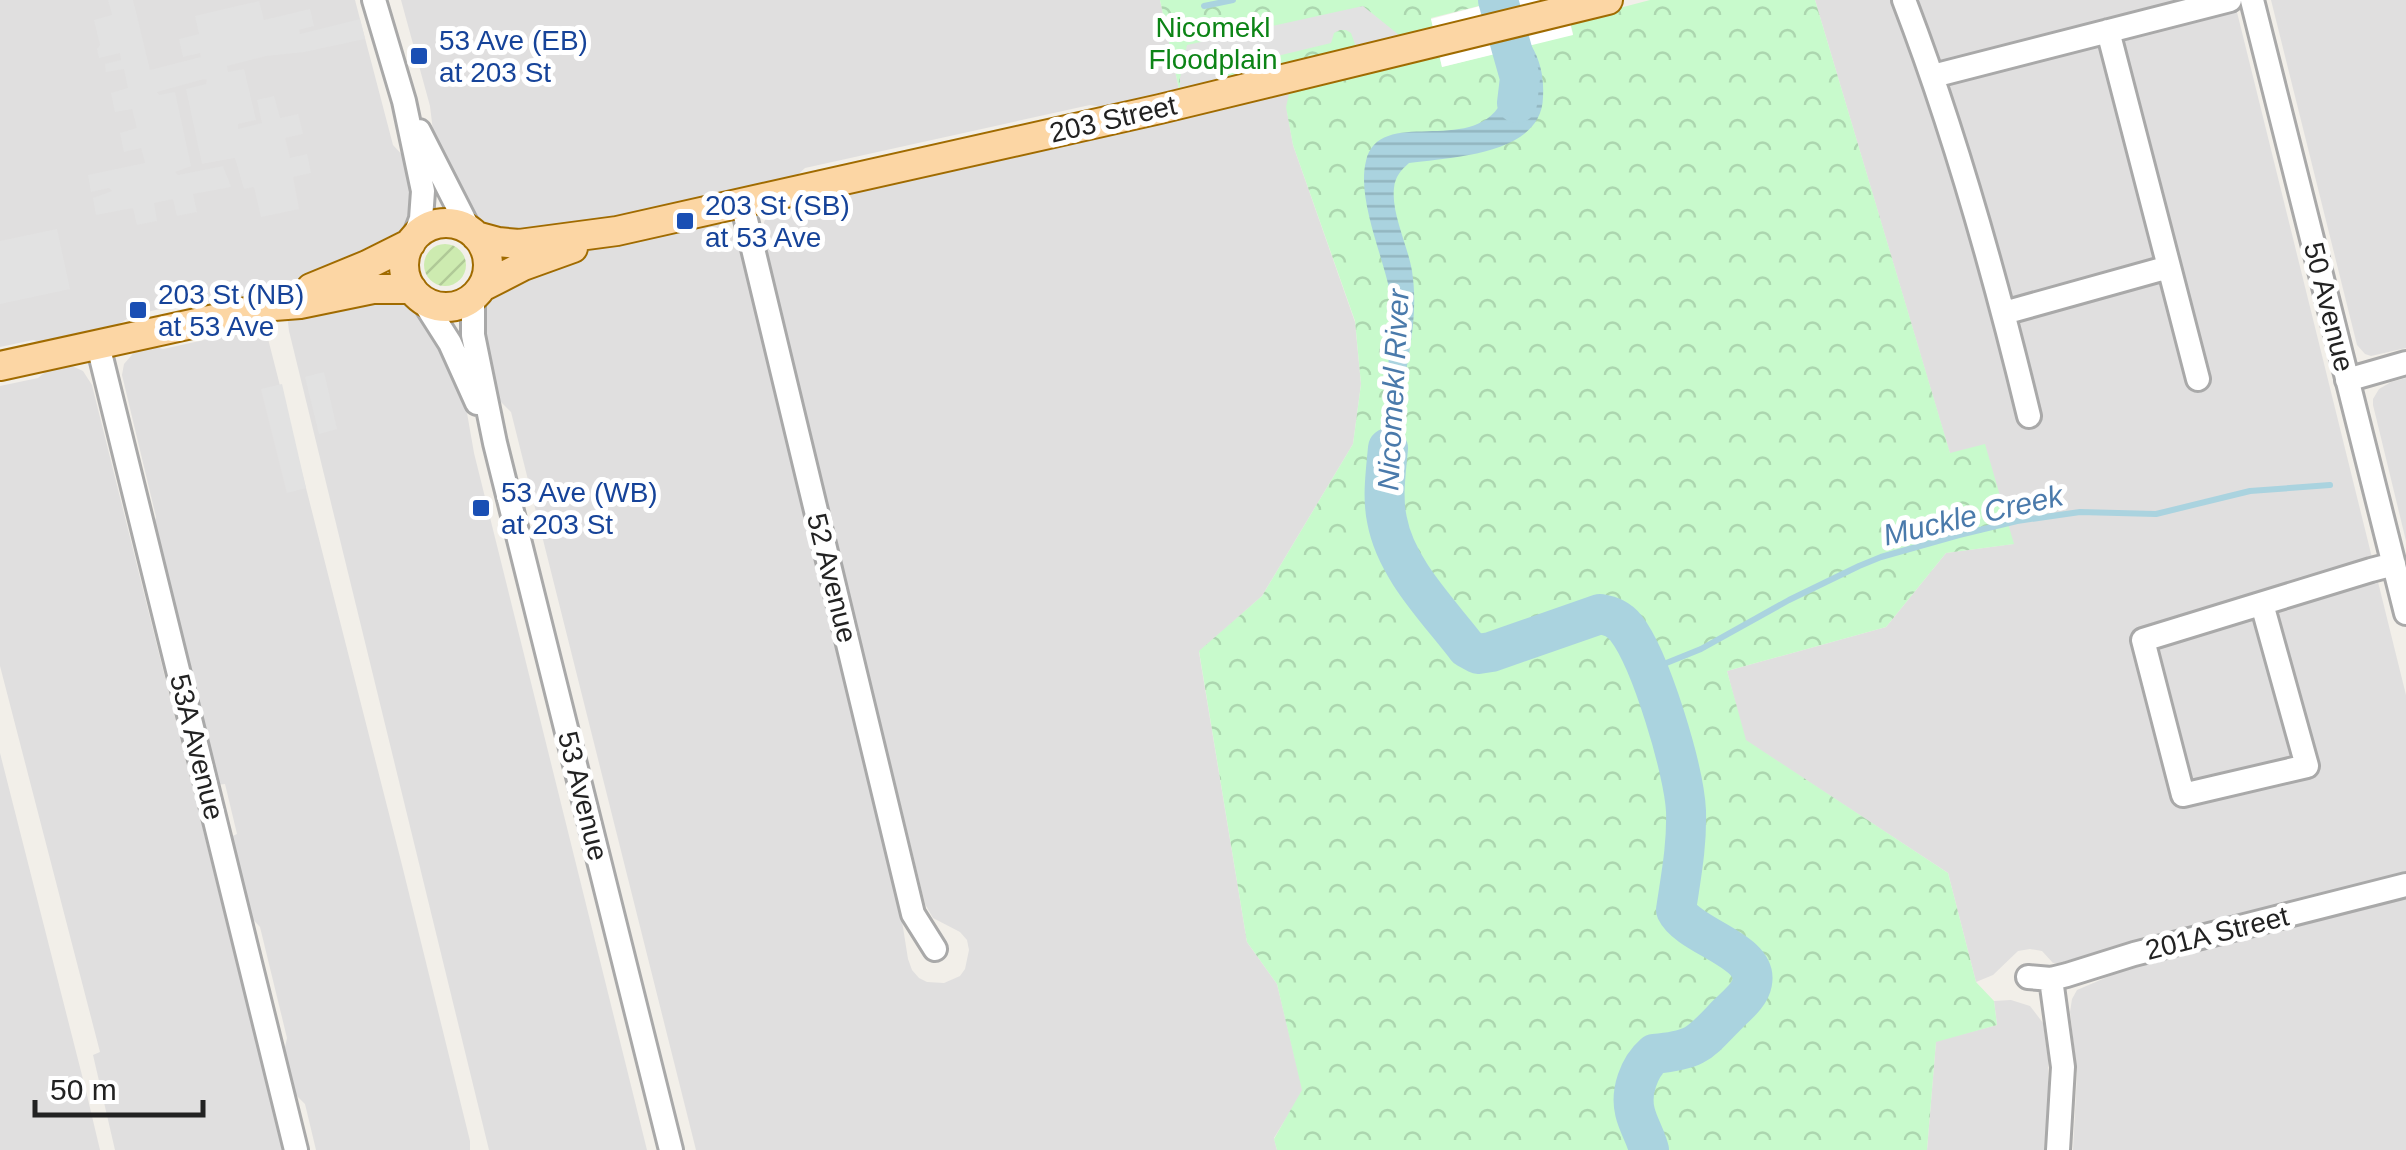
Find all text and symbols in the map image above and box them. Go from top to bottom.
park label: Nicomekl Floodplain [1148,12,1278,75]
place label: 53 Ave (EB) at 203 St [439,25,588,88]
marker: 53 Ave (EB) at 203 St [408,45,430,67]
street label: 203 Street [1047,89,1180,149]
place label: 203 St (SB) at 53 Ave [705,190,850,253]
marker: 203 St (SB) at 53 Ave [674,210,696,232]
street label: 50 Avenue [2298,239,2360,375]
place label: 203 St (NB) at 53 Ave [158,279,304,342]
water label: Nicomekl River [1371,287,1415,492]
marker: 203 St (NB) at 53 Ave [127,299,149,321]
place label: 53 Ave (WB) at 203 St [501,477,658,540]
water label: Muckle Creek [1880,478,2068,552]
marker: 53 Ave (WB) at 203 St [470,497,492,519]
street label: 52 Avenue [801,510,863,646]
street label: 53A Avenue [164,671,230,823]
street label: 53 Avenue [552,728,614,864]
street label: 201A Street [2142,900,2292,966]
scale bar [35,1055,202,1117]
text: 50 m [50,1073,117,1106]

